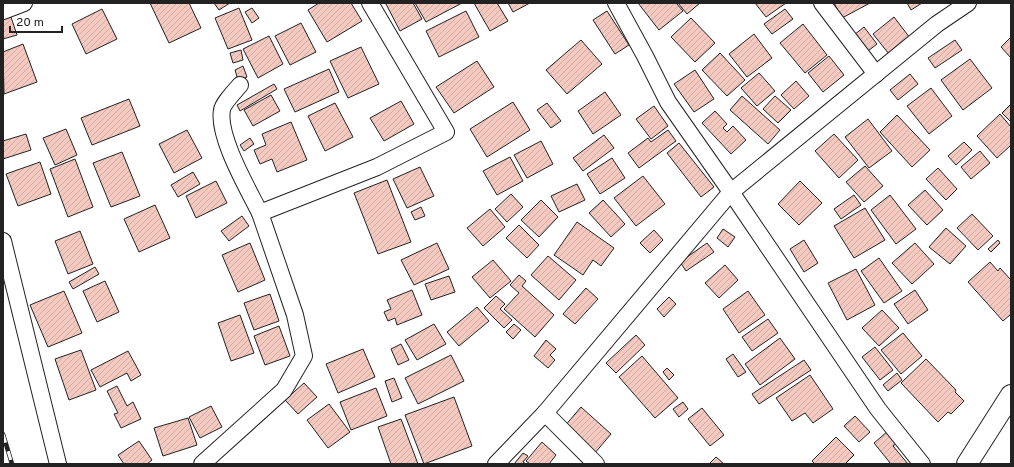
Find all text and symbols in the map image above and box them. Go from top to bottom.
scale bar [10,8,62,34]
text: 20 m [16,15,44,31]

